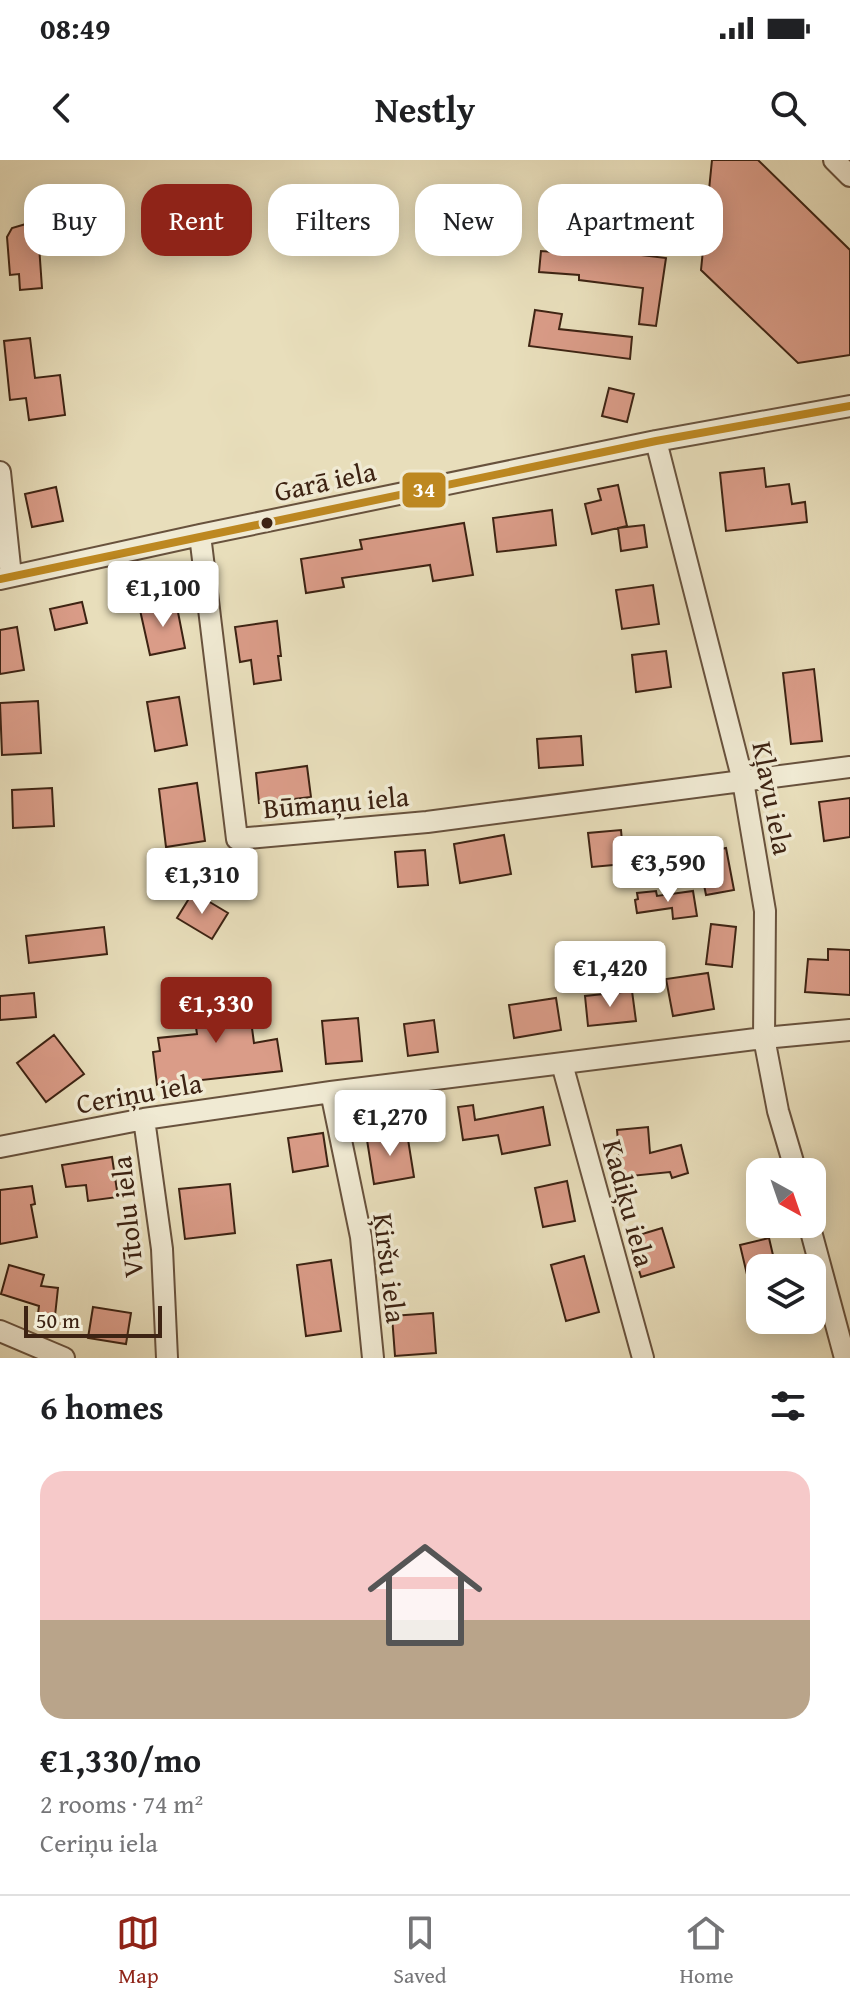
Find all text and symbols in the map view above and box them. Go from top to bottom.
text: 08:49 [40,6,111,50]
text: Nestly [375,82,475,135]
icon: back [40,86,84,130]
icon: search [766,86,810,130]
chip: Buy [24,184,125,256]
chip: Rent [141,184,252,256]
chip: Filters [268,184,399,256]
chip: New [415,184,522,256]
chip: Apartment [538,184,723,256]
street label: Garā iela [270,450,380,511]
line badge: 34 [401,471,447,509]
text: 34 [413,473,435,505]
unlabelled marker [259,515,275,531]
pin: €1,100 [98,561,228,629]
text: €1,100 [126,567,200,606]
street label: Kļavu iela [742,738,805,859]
street label: Būmaņu iela [261,775,411,828]
pin: €3,590 [603,836,733,904]
text: €3,590 [631,842,705,881]
pin: €1,310 [137,848,267,916]
text: €1,310 [165,854,239,893]
pin: €1,420 [545,941,675,1009]
text: €1,420 [573,947,647,986]
pin: €1,330 [151,977,281,1045]
text: €1,330 [179,983,253,1022]
street label: Ceriņu iela [73,1061,206,1124]
pin: €1,270 [325,1090,455,1158]
text: €1,270 [353,1096,427,1135]
street label: Kadiķu iela [593,1135,666,1272]
street label: Vītolu iela [100,1154,153,1280]
north arrow [746,1158,826,1238]
map controls [746,1158,826,1334]
street label: Ķiršu iela [363,1211,418,1326]
button: layers [746,1254,826,1334]
scale bar [24,1302,162,1338]
text: 50 m [36,1304,80,1336]
text: 6 homes [40,1382,164,1431]
icon: filters [766,1384,810,1428]
icon: home [353,1523,497,1667]
text: €1,330/mo [40,1735,201,1784]
text: 2 rooms · 74 m² [40,1784,203,1823]
text: Ceriņu iela [40,1823,158,1862]
tab: Map [116,1911,160,1991]
tab: Saved [393,1911,447,1991]
tab: Home [679,1911,734,1991]

